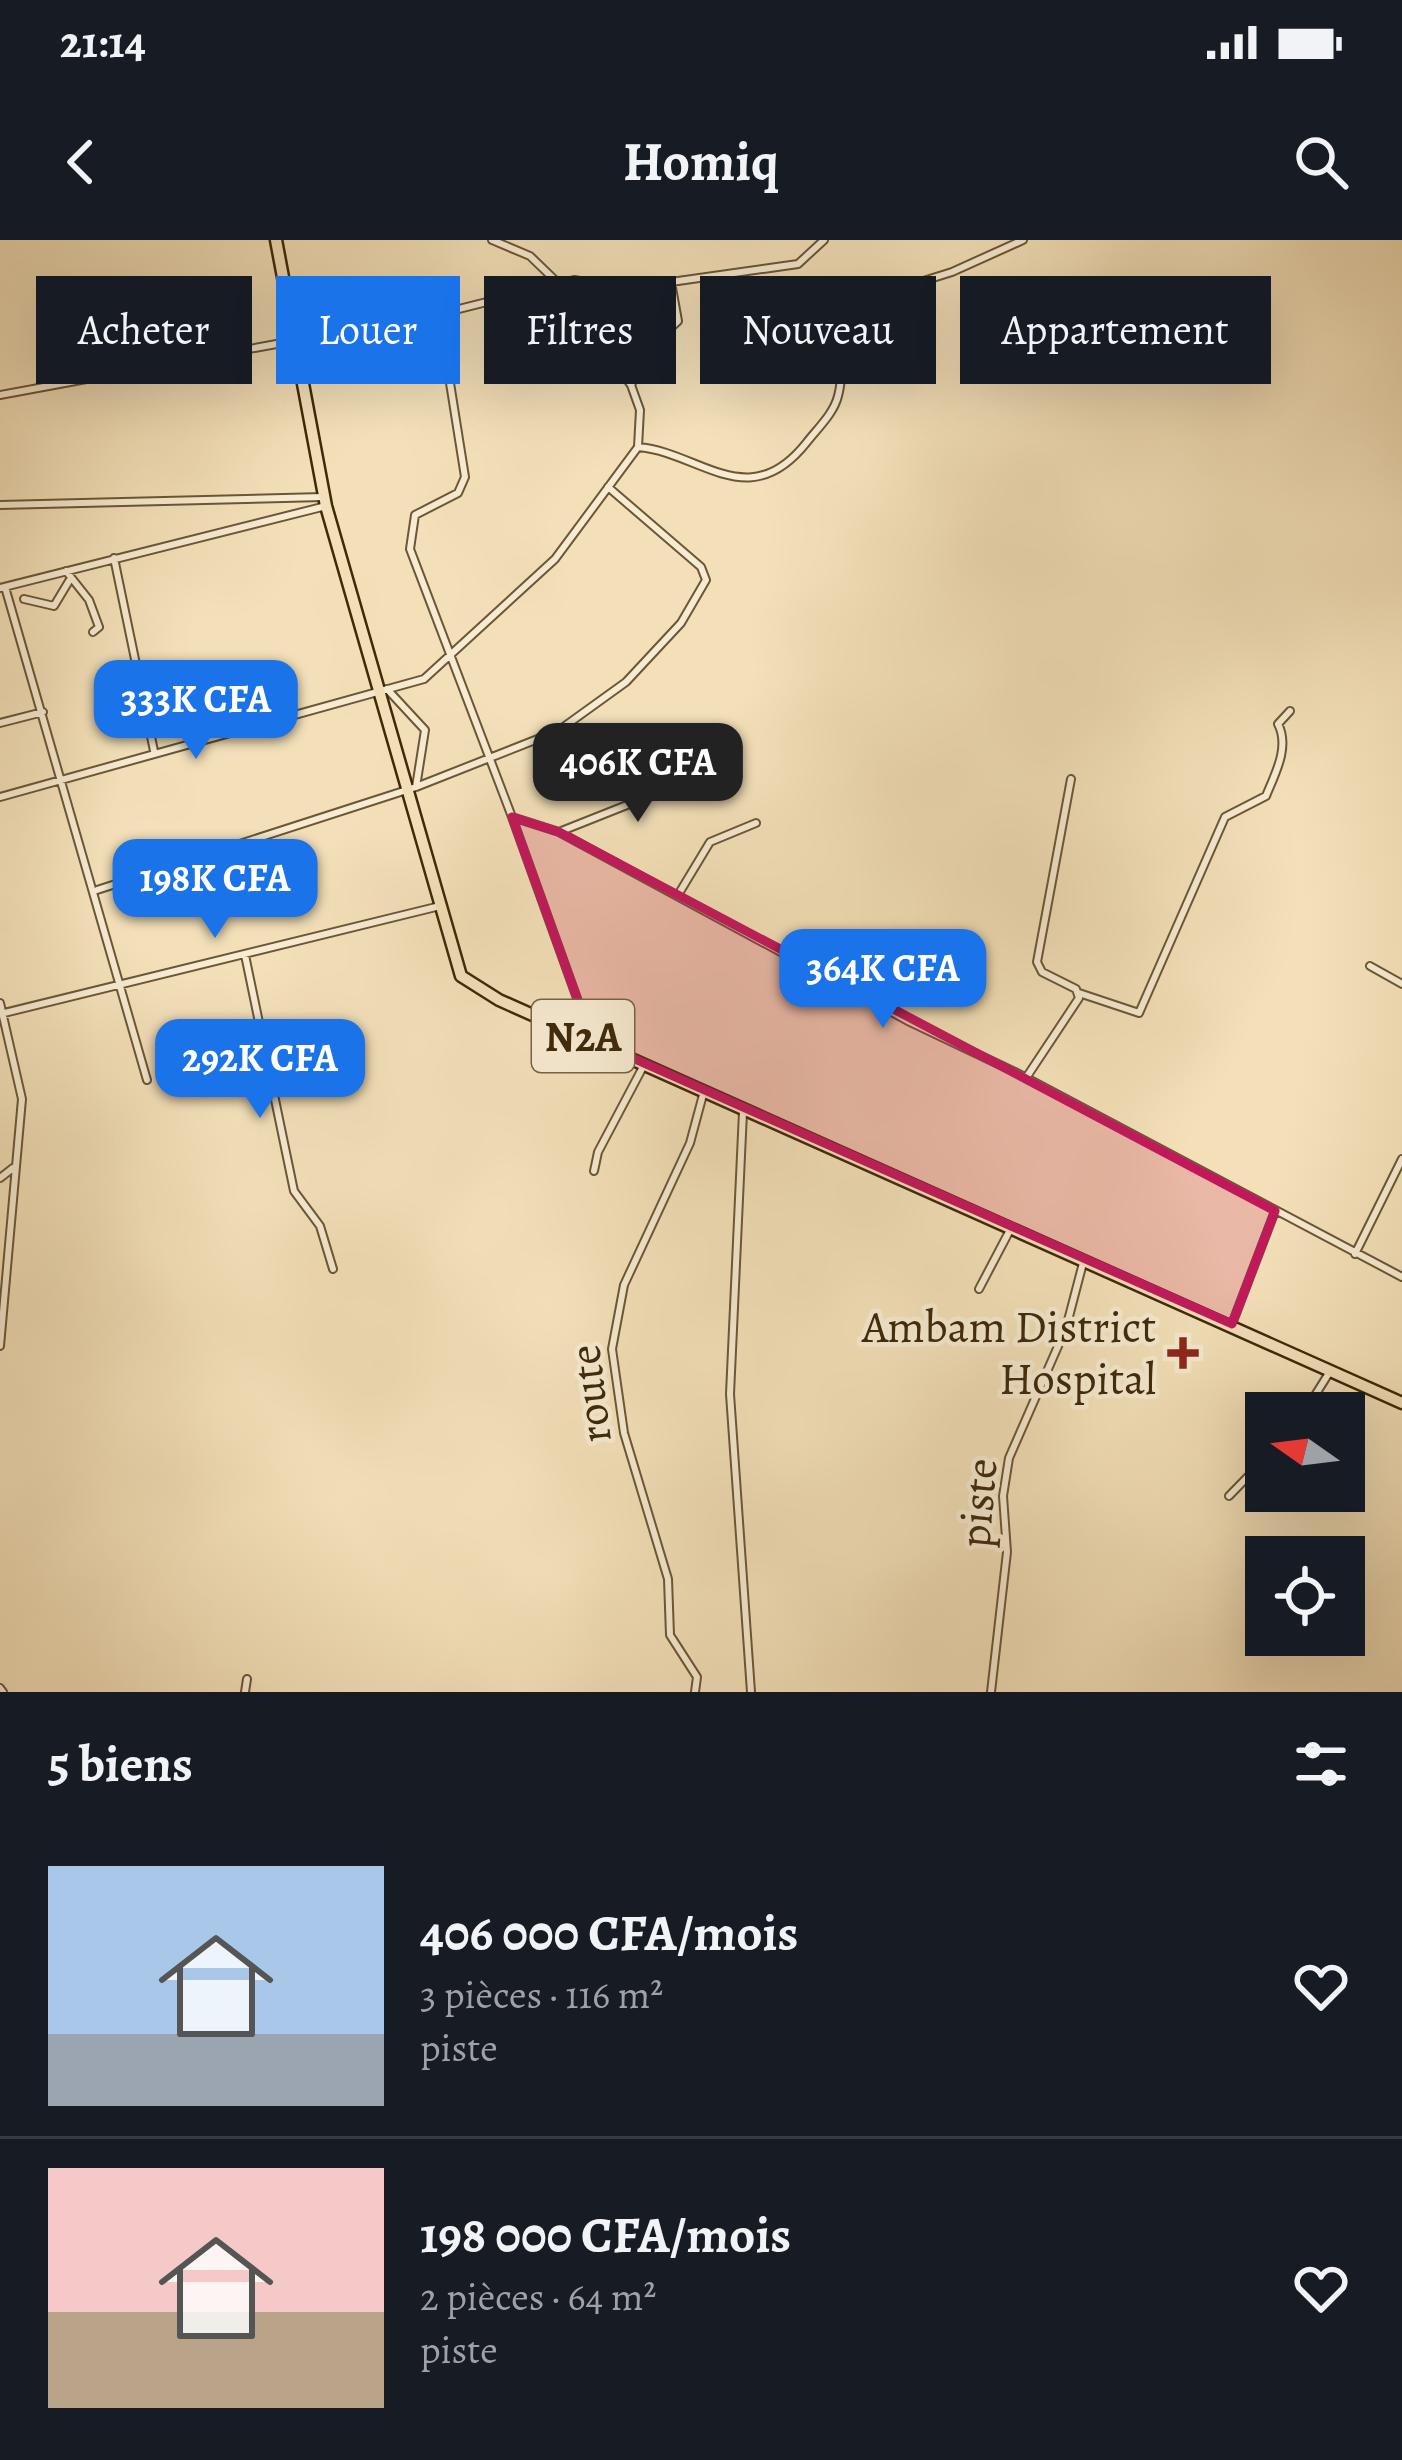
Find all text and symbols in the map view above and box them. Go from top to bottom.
text: 21:14 [60,11,146,73]
text: Homiq [623,125,779,199]
icon: back [48,129,114,195]
icon: search [1288,129,1354,195]
chip: Acheter [36,276,252,384]
chip: Louer [276,276,460,384]
chip: Filtres [484,276,676,384]
chip: Nouveau [700,276,936,384]
chip: Appartement [960,276,1271,384]
pin: 333K CFA [72,660,320,762]
text: 333K CFA [121,672,271,725]
pin: 406K CFA [514,723,762,825]
text: 406K CFA [560,735,716,788]
pin: 198K CFA [91,839,339,941]
text: 198K CFA [140,851,290,904]
pin: 364K CFA [759,929,1007,1031]
text: 364K CFA [806,941,960,994]
road number: N2A [532,1000,634,1072]
pin: 292K CFA [136,1019,384,1121]
text: 292K CFA [182,1031,338,1084]
place label: Ambam District Hospital [861,1296,1156,1410]
marker: Ambam District Hospital [1167,1337,1199,1369]
street label: route [553,1341,627,1447]
north arrow [1245,1392,1365,1512]
map controls [1245,1392,1365,1656]
street label: piste [943,1456,1013,1550]
button: locate [1245,1536,1365,1656]
text: 5 biens [48,1729,193,1799]
icon: filters [1288,1731,1354,1797]
text: 406 000 CFA/mois [420,1898,798,1968]
icon: home [144,1914,288,2058]
icon: heart [1288,1953,1354,2019]
text: 3 pièces · 116 m² [420,1968,663,2021]
text: piste [420,2021,498,2074]
text: 198 000 CFA/mois [420,2200,791,2270]
icon: home [144,2216,288,2360]
icon: heart [1288,2255,1354,2321]
text: 2 pièces · 64 m² [420,2270,656,2323]
text: piste [420,2323,498,2376]

